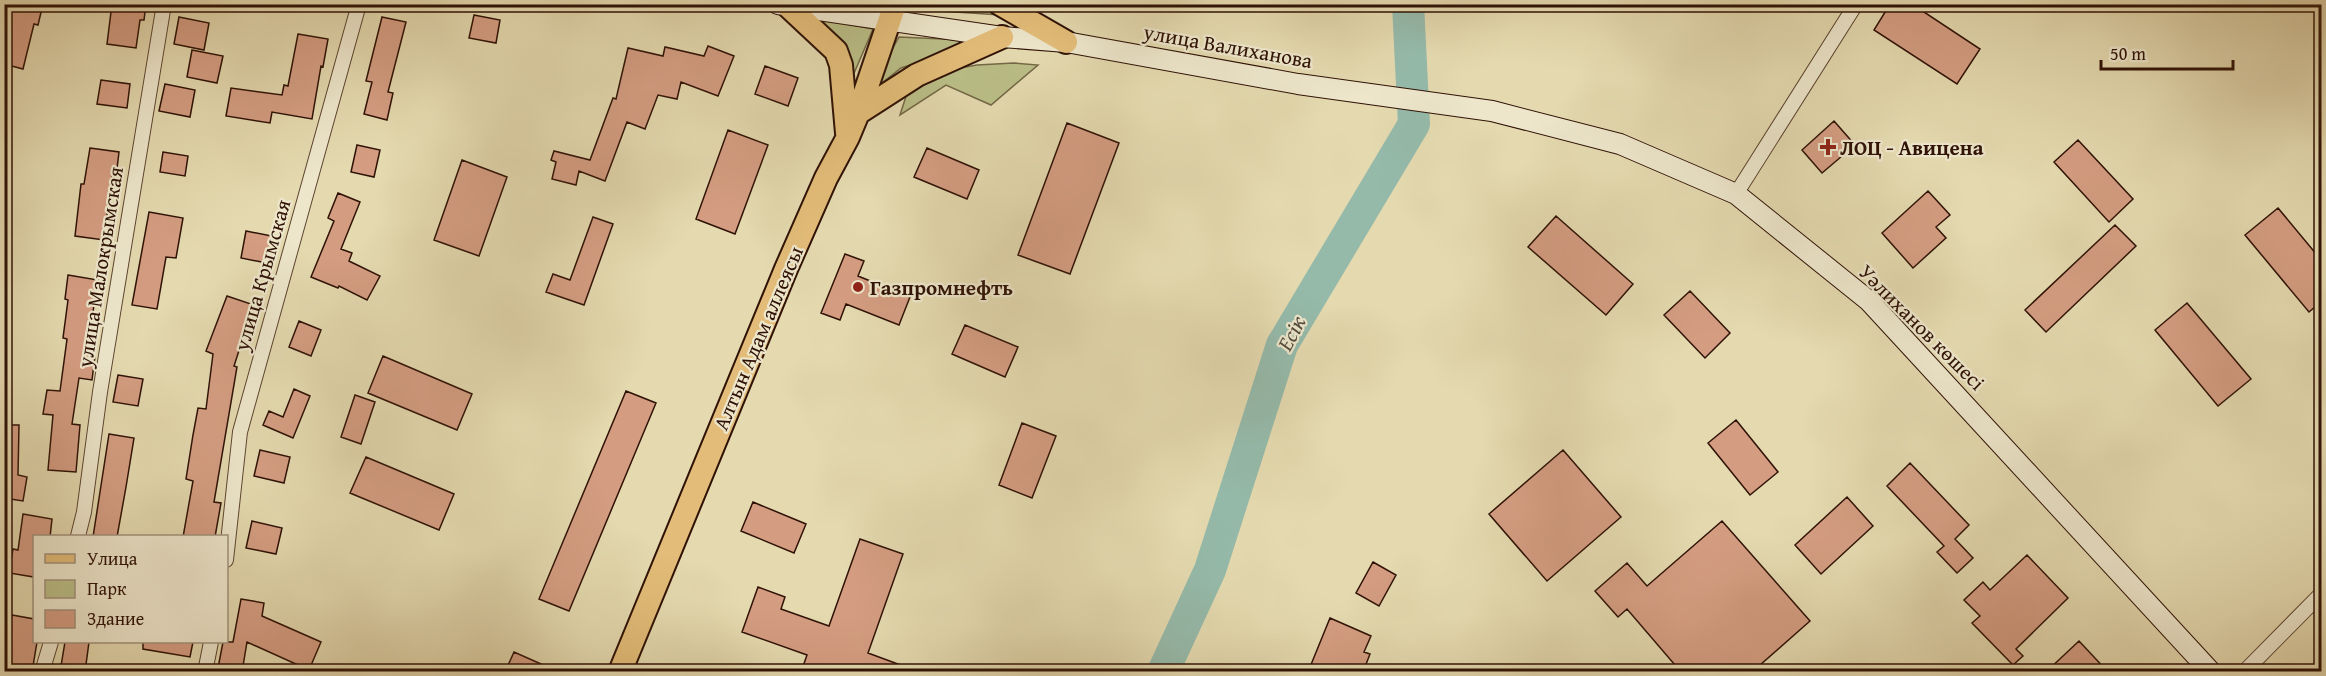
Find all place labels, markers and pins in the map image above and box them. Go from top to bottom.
place label: ЛОЦ - Авицена [1840,132,1984,163]
marker: ЛОЦ - Авицена [1821,140,1835,154]
place label: Газпромнефть [870,272,1013,303]
marker: Газпромнефть [851,280,865,294]

